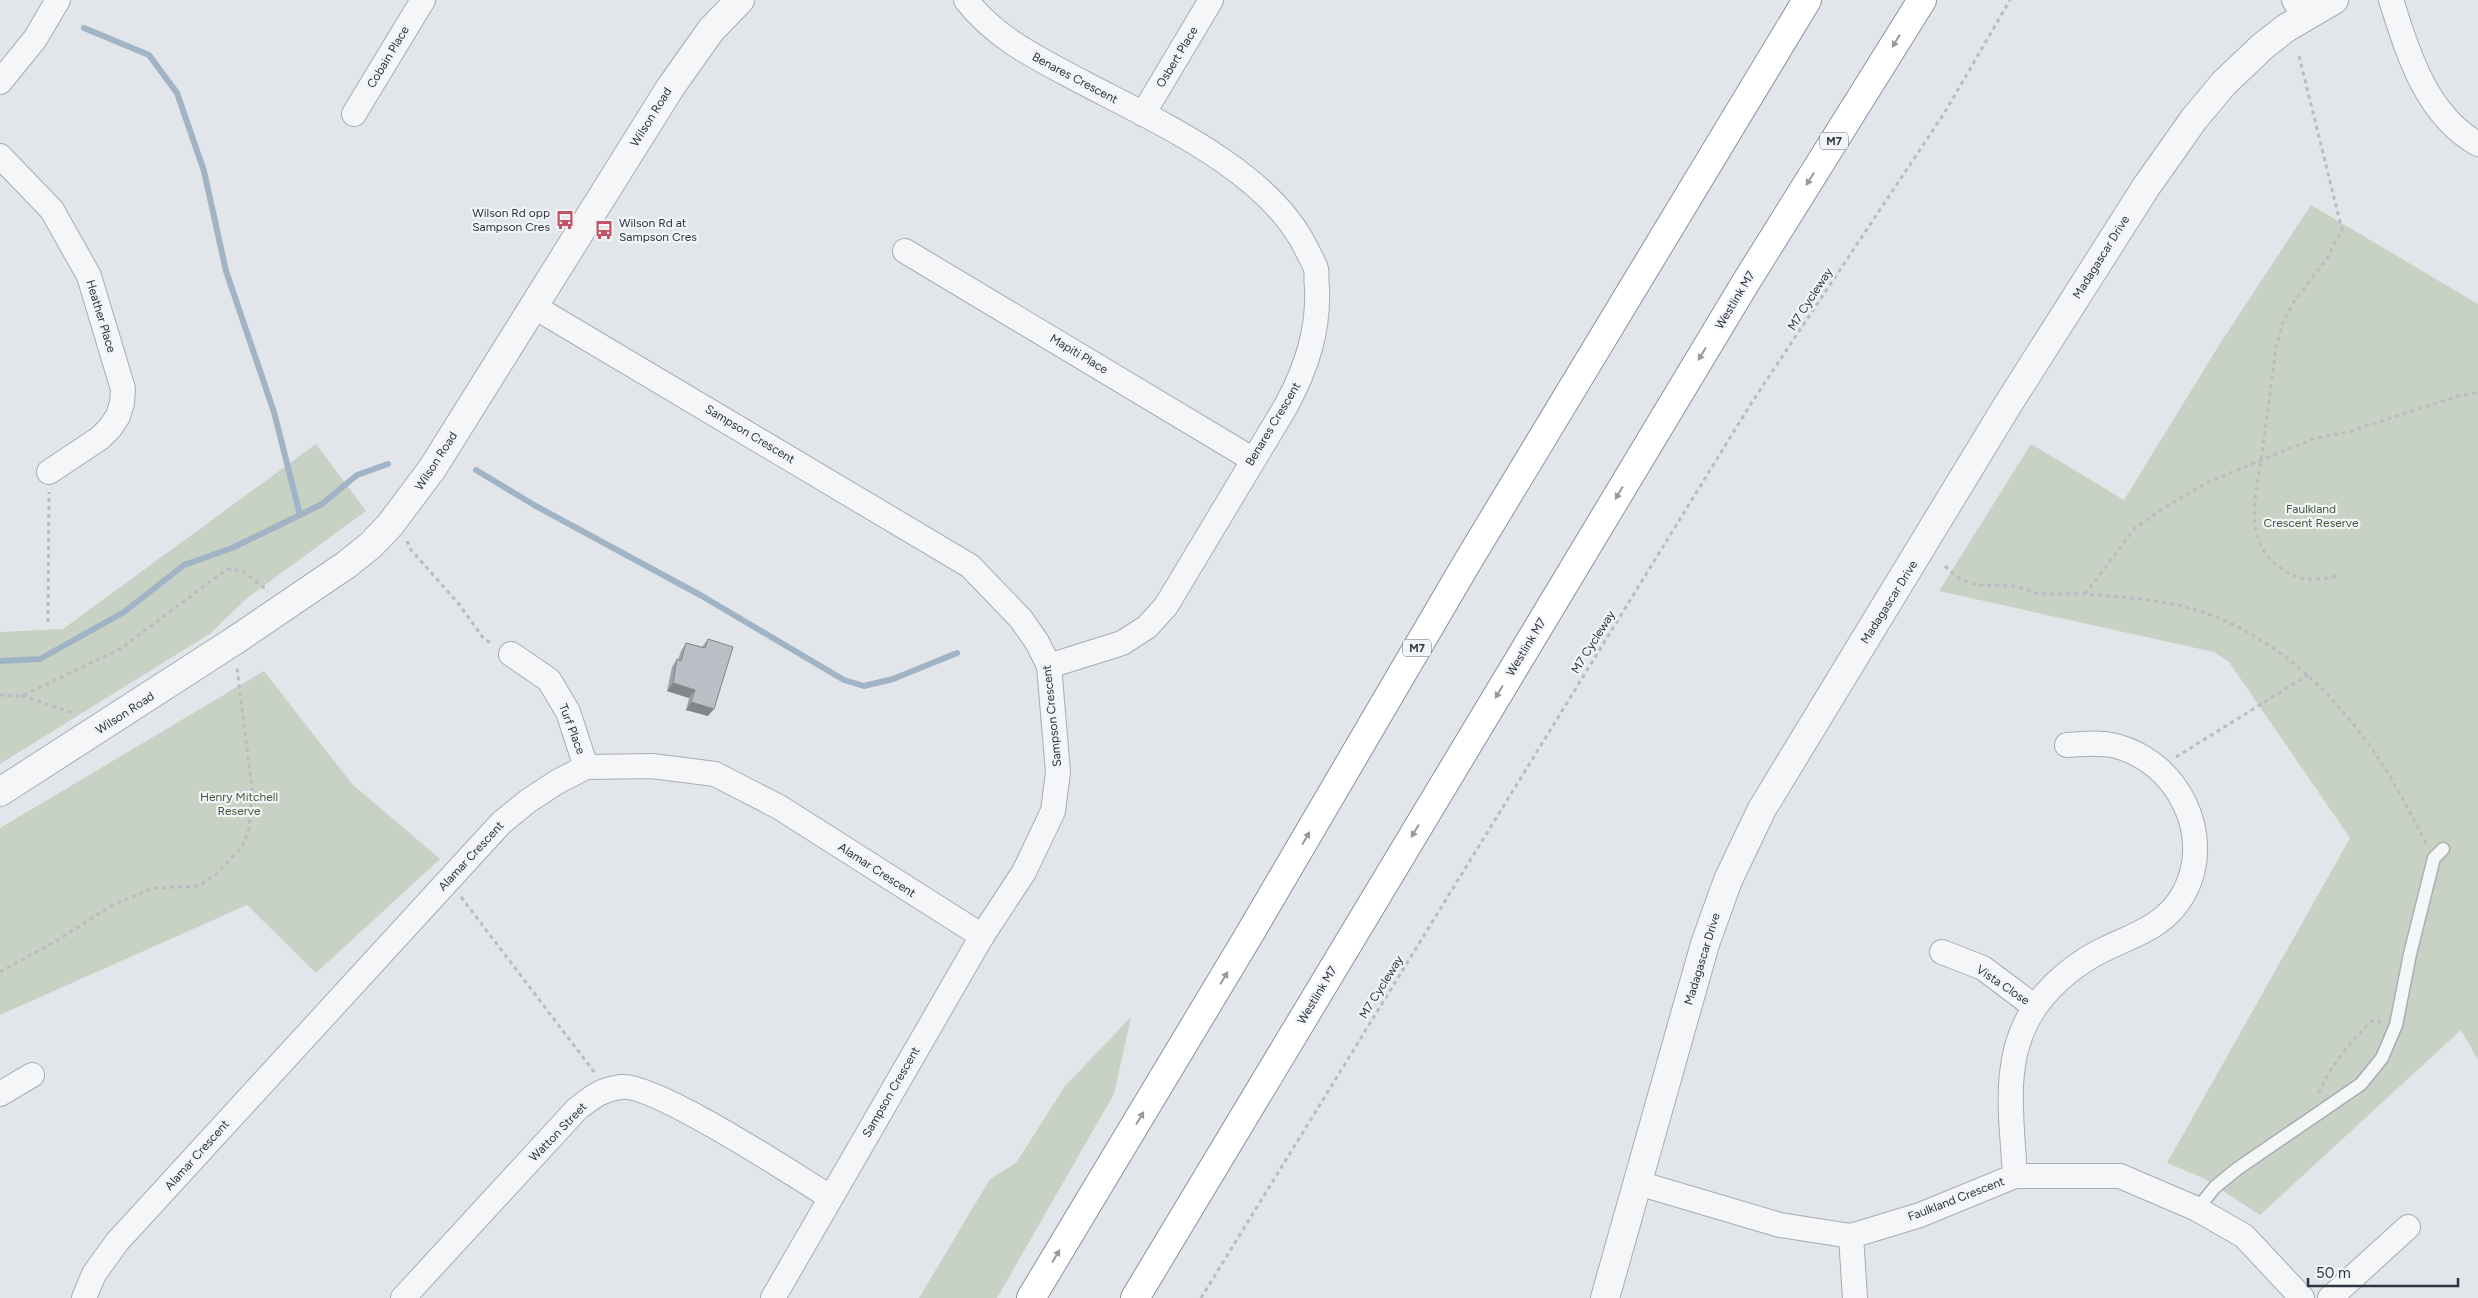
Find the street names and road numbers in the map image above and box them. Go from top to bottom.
street label: Cobain Place [364,23,412,91]
street label: Osbert Place [1153,24,1201,90]
street label: Benares Crescent [1030,50,1121,107]
street label: Wilson Road [627,85,675,149]
road number: M7 [1820,132,1848,150]
street label: Madagascar Drive [2070,212,2132,301]
street label: M7 Cycleway [1785,265,1836,333]
street label: Westlink M7 [1712,268,1758,332]
street label: Heather Place [83,278,119,354]
street label: Mapiti Place [1047,331,1111,377]
street label: Benares Crescent [1243,379,1304,468]
street label: Sampson Crescent [703,402,798,467]
street label: Wilson Road [412,429,460,493]
street label: Madagascar Drive [1858,557,1920,646]
street label: M7 Cycleway [1568,607,1618,676]
street label: Westlink M7 [1503,615,1549,679]
road number: M7 [1403,640,1431,656]
street label: Sampson Crescent [1040,664,1064,768]
street label: Wilson Road [93,689,157,737]
street label: Turf Place [556,702,588,757]
street label: Alamar Crescent [435,818,507,893]
street label: Alamar Crescent [836,840,919,900]
street label: Madagascar Drive [1681,911,1723,1007]
street label: M7 Cycleway [1356,952,1406,1021]
street label: Vista Close [1974,962,2032,1008]
street label: Westlink M7 [1294,963,1340,1027]
street label: Sampson Crescent [859,1044,923,1140]
street label: Watton Street [526,1099,590,1164]
street label: Alamar Crescent [162,1117,232,1193]
street label: Faulkland Crescent [1906,1174,2007,1224]

